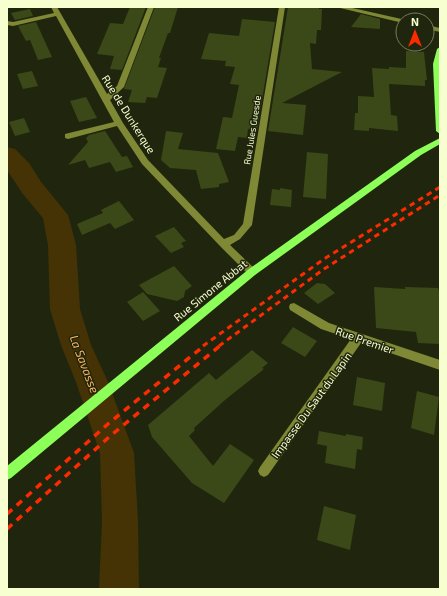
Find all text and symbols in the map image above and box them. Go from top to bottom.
north arrow [395,12,435,52]
text: N [411,15,419,28]
street label: Rue de Dunkerque [100,72,158,156]
street label: Rue Jules Guesde [241,95,263,165]
street label: Rue Simone Abbat [171,257,249,323]
street label: Rue Premier [334,324,396,356]
water label: La Savasse [68,333,103,396]
street label: Impasse Du Saut du Lapin [268,349,354,461]

